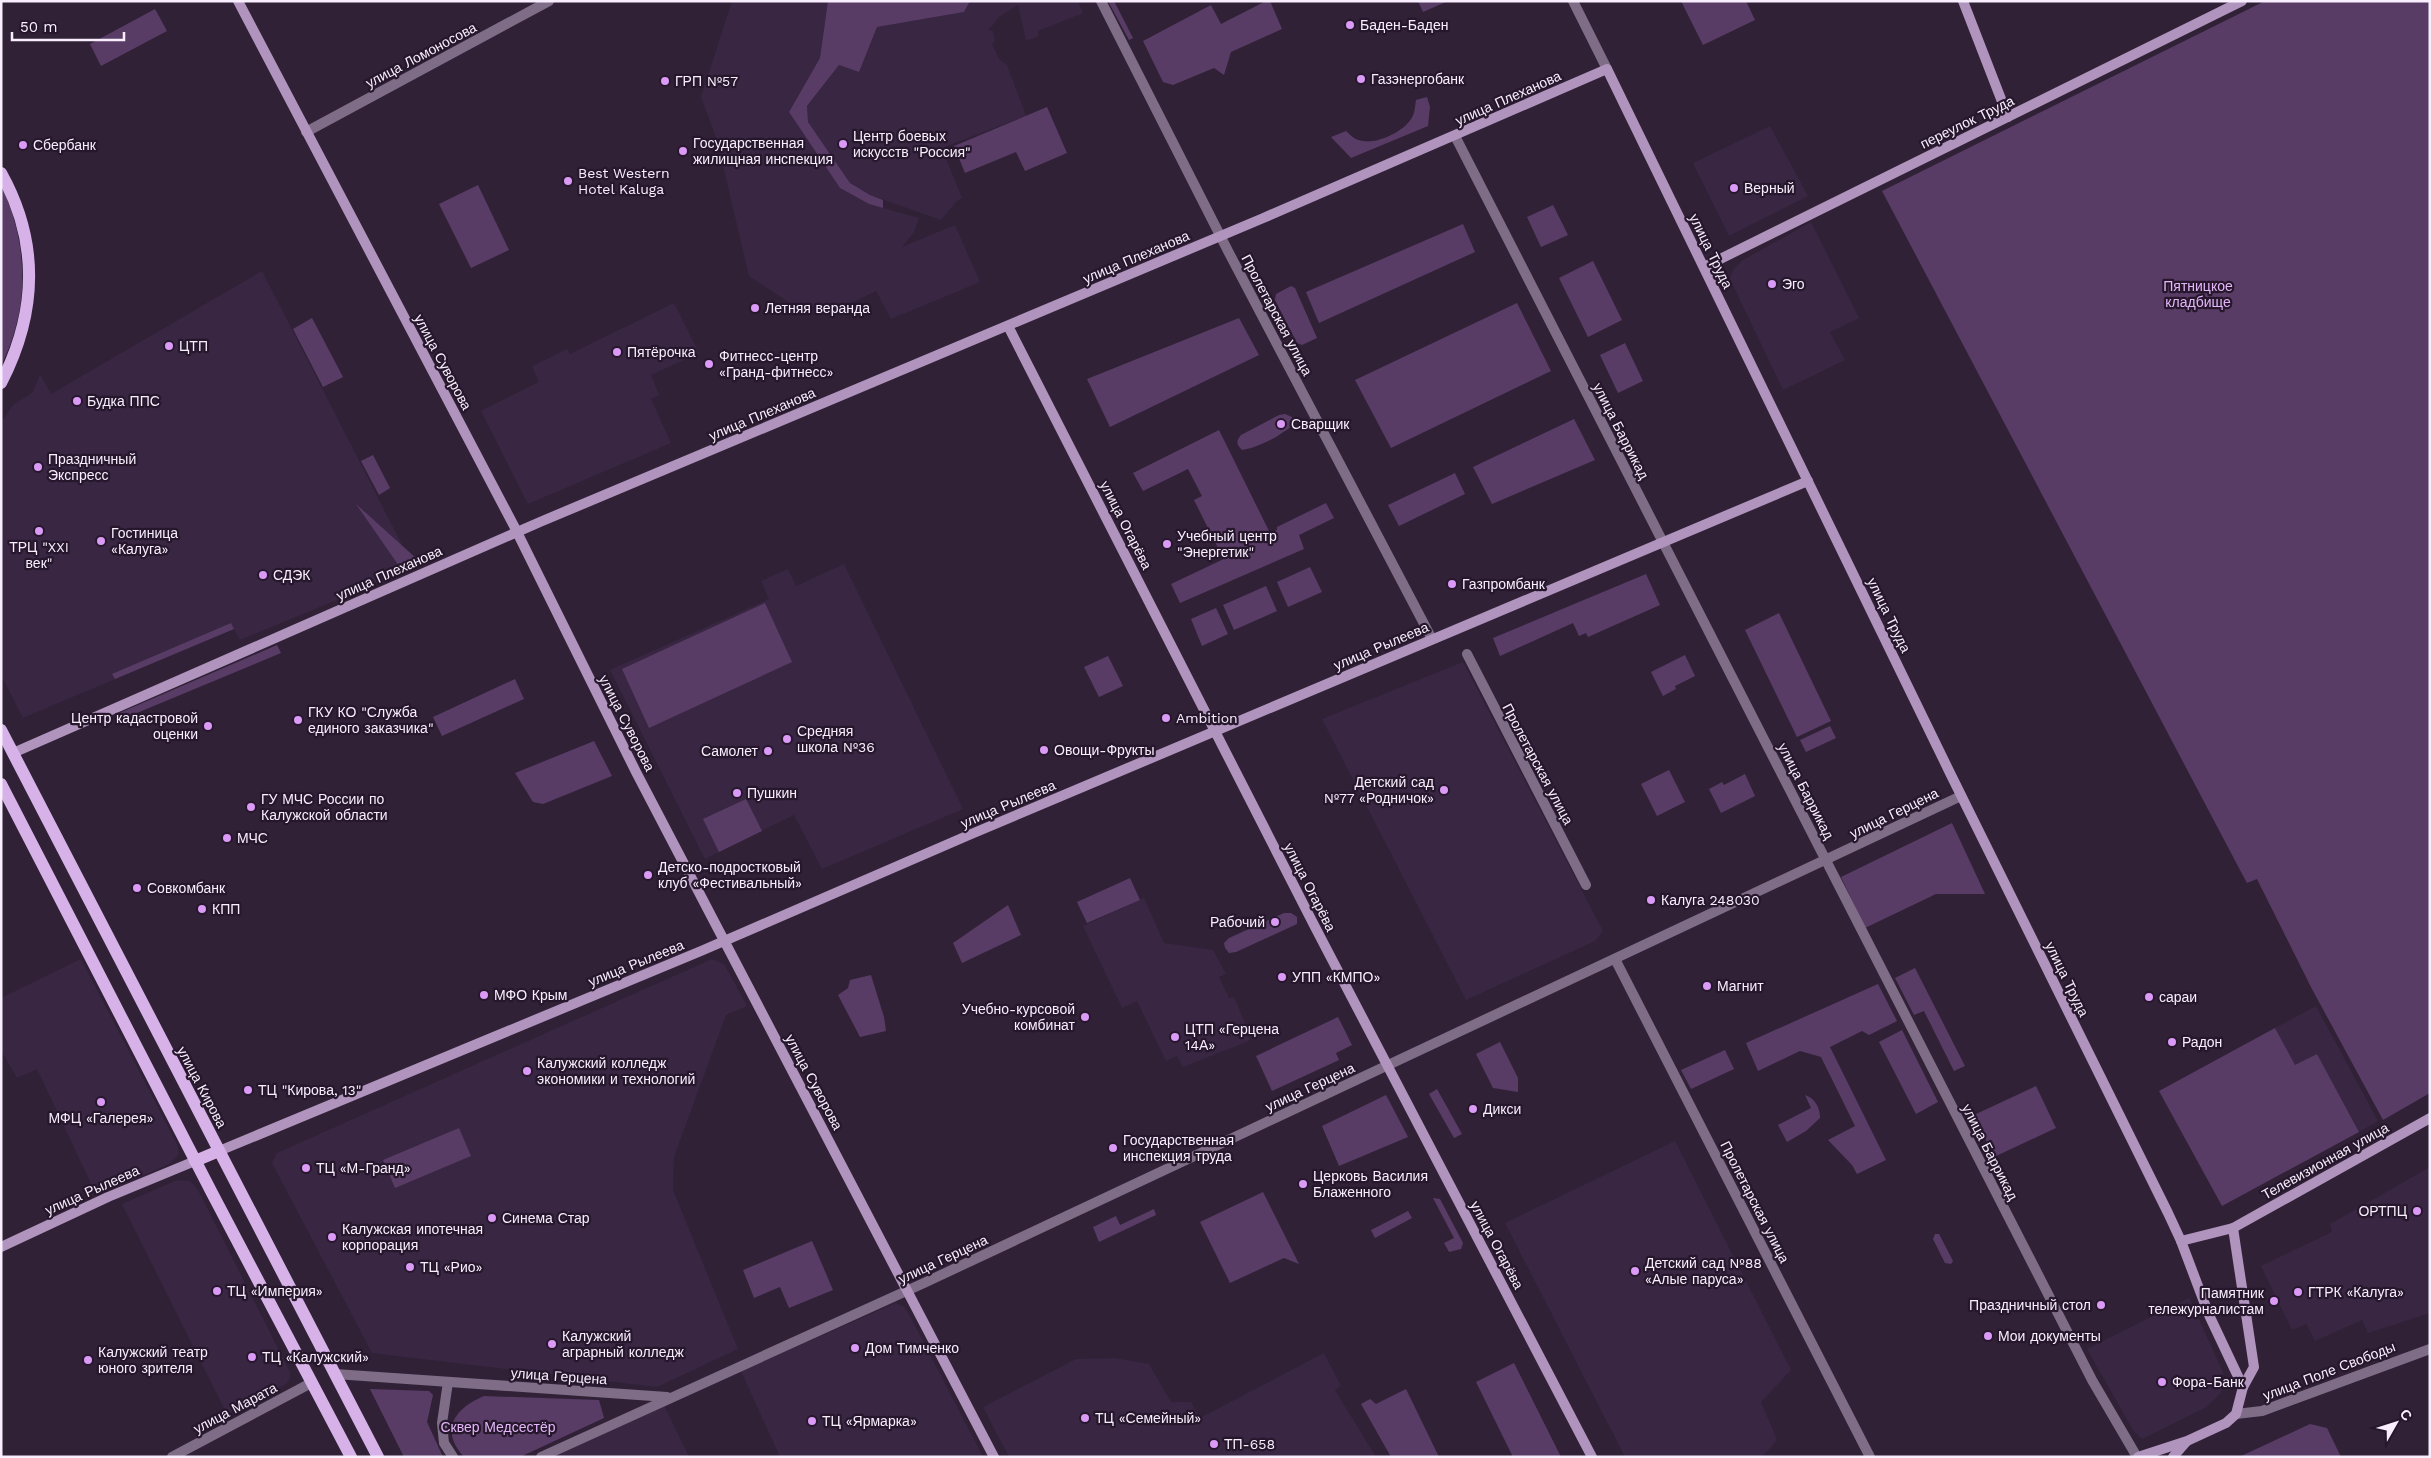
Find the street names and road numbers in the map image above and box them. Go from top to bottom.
street label: улица Ломоносова [363,19,479,91]
street label: улица Плеханова [1453,67,1564,129]
street label: переулок Труда [1917,92,2017,152]
street label: улица Труда [1686,211,1736,291]
street label: улица Плеханова [1080,227,1192,287]
street label: Пролетарская улица [1238,252,1316,378]
street label: улица Суворова [411,311,475,413]
street label: улица Баррикад [1590,380,1652,482]
street label: улица Плеханова [706,384,818,444]
street label: улица Огарёва [1097,478,1155,572]
street label: улица Плеханова [334,542,445,604]
street label: улица Труда [1864,575,1914,655]
street label: улица Рылеева [1331,619,1431,673]
street label: улица Суворова [596,672,658,774]
street label: Пролетарская улица [1499,701,1577,827]
street label: улица Баррикад [1775,740,1837,842]
street label: улица Рылеева [958,777,1058,831]
street label: улица Герцена [1847,785,1941,841]
street label: улица Огарёва [1281,840,1339,934]
street label: улица Рылеева [586,936,686,989]
street label: улица Труда [2042,939,2092,1019]
street label: улица Суворова [782,1031,846,1133]
street label: улица Кирова [174,1044,230,1131]
street label: улица Герцена [1263,1059,1357,1115]
street label: улица Баррикад [1959,1101,2021,1203]
street label: Телевизионная улица [2259,1119,2391,1203]
street label: Пролетарская улица [1717,1138,1793,1266]
street label: улица Рылеева [42,1162,142,1218]
street label: улица Огарёва [1467,1198,1527,1292]
street label: улица Герцена [896,1231,990,1287]
street label: улица Поле Свободы [2261,1338,2397,1404]
street label: улица Герцена [510,1365,608,1387]
street label: улица Марата [191,1379,280,1437]

